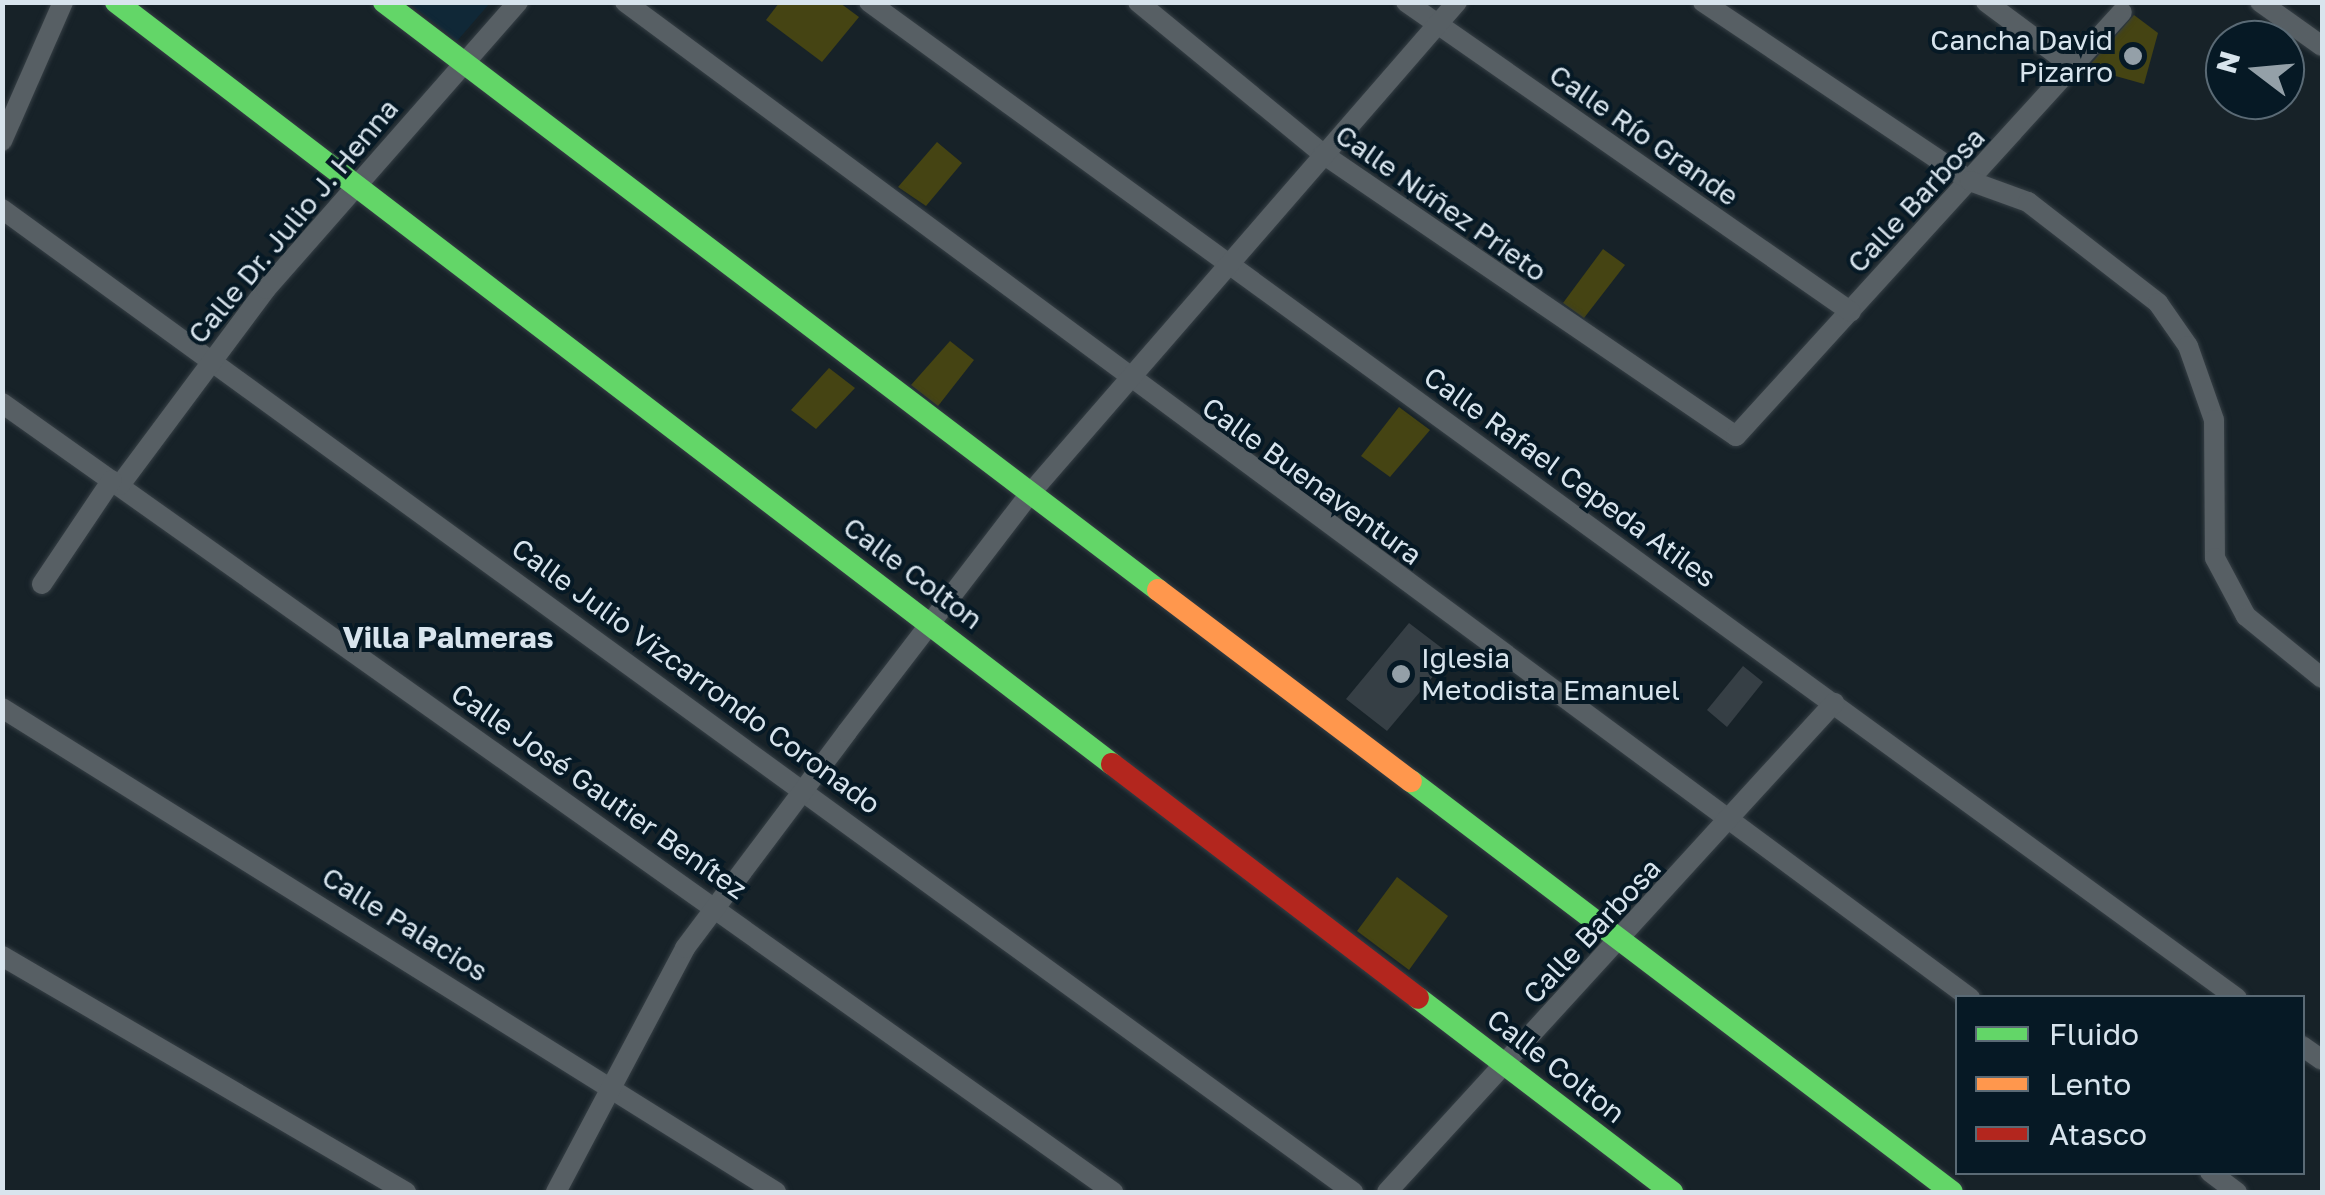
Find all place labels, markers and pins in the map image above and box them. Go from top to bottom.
place label: Cancha David Pizarro [1930,23,2113,89]
marker: Cancha David Pizarro [2122,45,2144,67]
place label: Iglesia Metodista Emanuel [1421,641,1680,707]
marker: Iglesia Metodista Emanuel [1390,663,1412,685]

